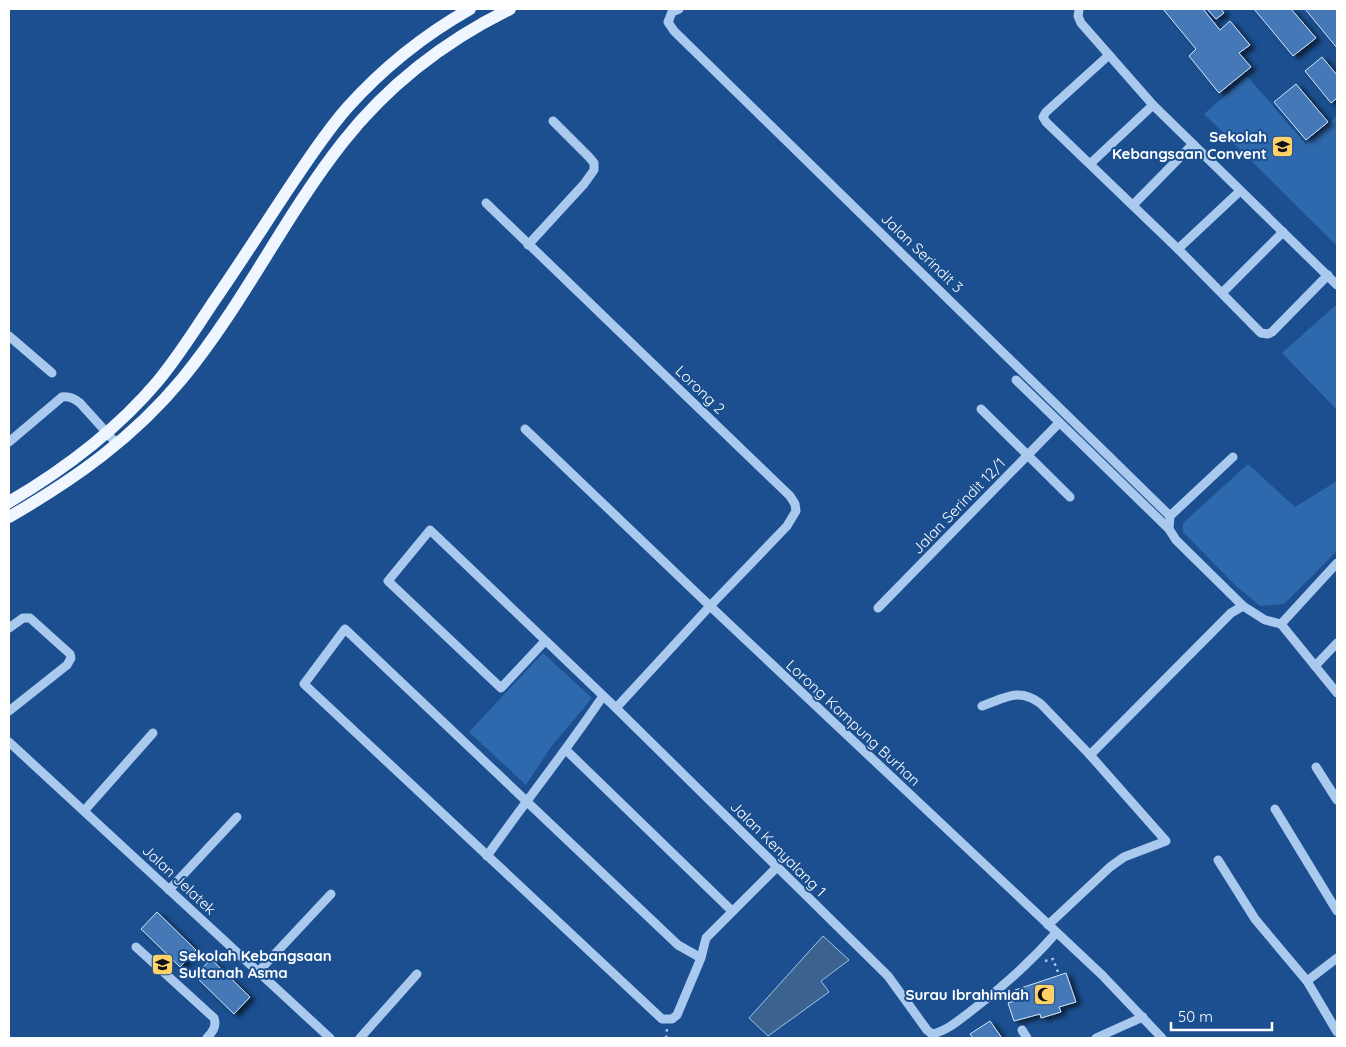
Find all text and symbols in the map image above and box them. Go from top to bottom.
place label: Sekolah Kebangsaan Convent [1112,127,1267,163]
school or university icon: Sekolah Kebangsaan Convent [1271,134,1295,158]
street label: Jalan Serindit 3 [877,209,967,297]
street label: Lorong 2 [671,361,729,418]
street label: Jalan Serindit 12/1 [908,454,1009,558]
street label: Lorong Kampung Burhan [782,655,924,790]
street label: Jalan Kenyalang 1 [726,797,830,901]
street label: Jalan Jelatek [138,841,220,919]
place label: Sekolah Kebangsaan Sultanah Asma [179,946,332,982]
school or university icon: Sekolah Kebangsaan Sultanah Asma [151,953,175,977]
mosque icon: Surau Ibrahimiah [1033,983,1057,1007]
place label: Surau Ibrahimiah [905,985,1029,1004]
scale bar [1171,1000,1272,1032]
text: 50 m [1178,1007,1213,1026]

